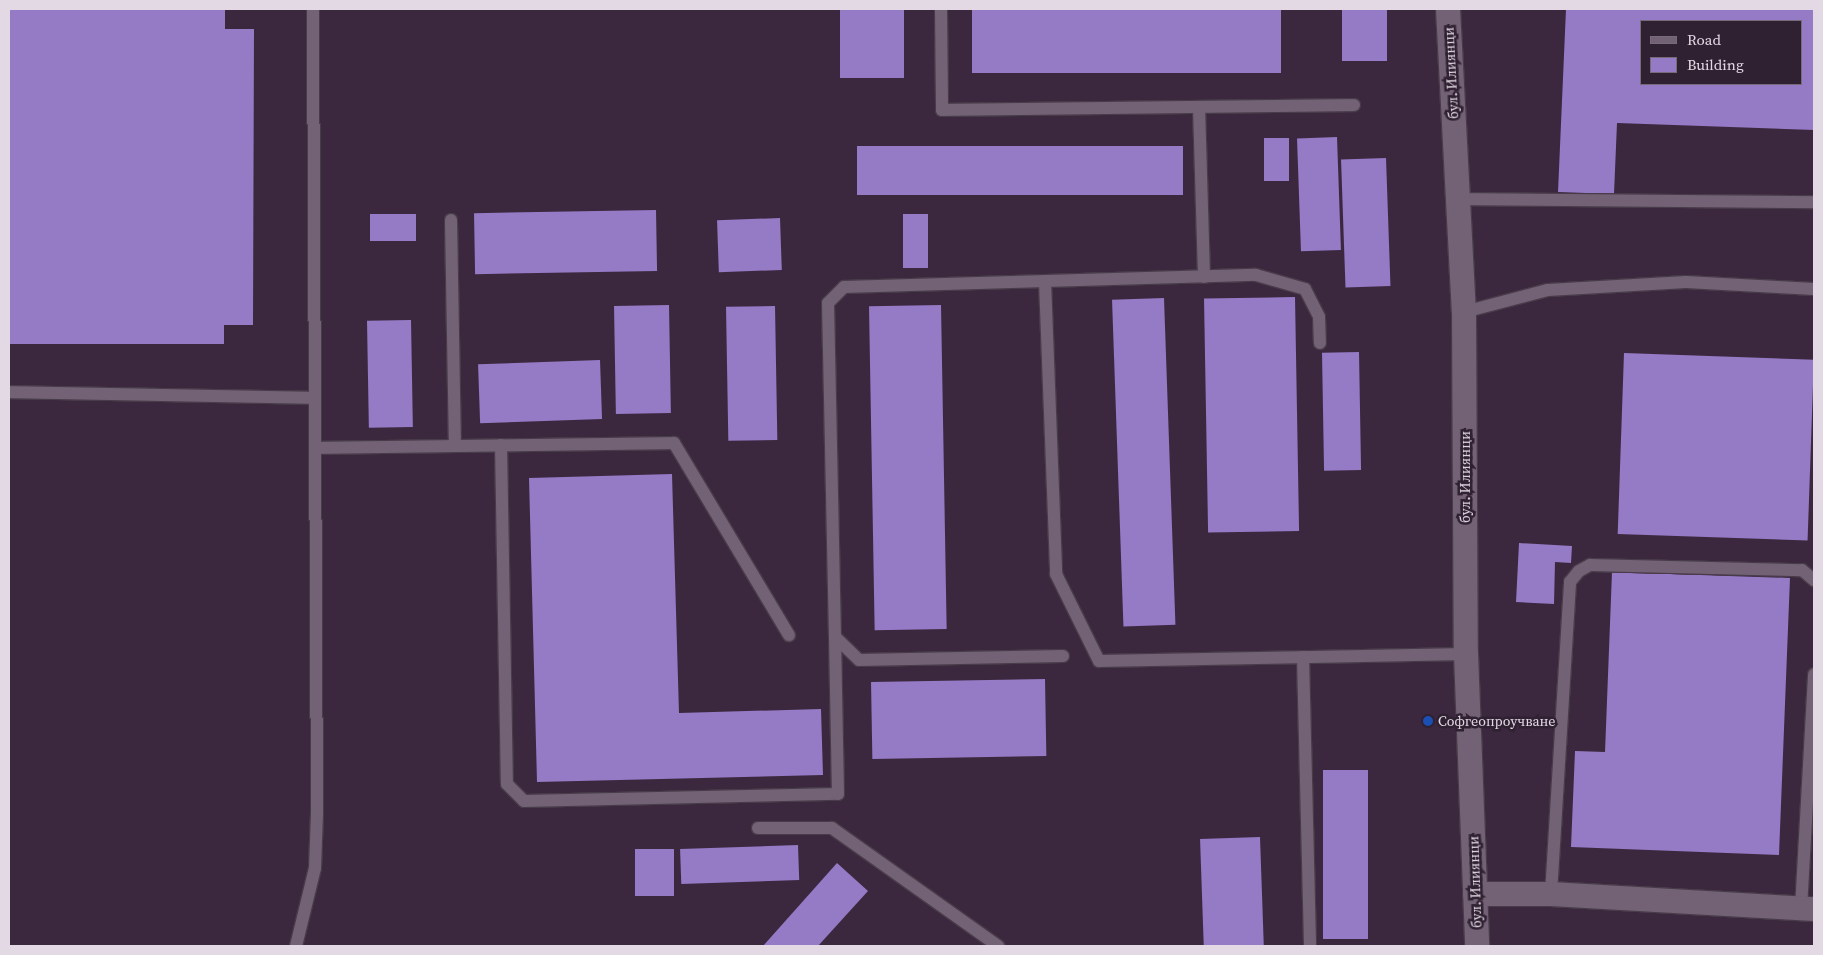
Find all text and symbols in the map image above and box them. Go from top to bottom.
legend [1640,20,1803,85]
street label: бул. Илиянци [1440,27,1462,119]
text: Road [1687,29,1721,50]
text: Building [1687,54,1744,75]
street label: бул. Илиянци [1457,431,1473,523]
place label: Софгеопроучване [1438,713,1555,729]
marker: Софгеопроучване [1422,715,1434,727]
street label: бул. Илиянци [1465,836,1485,928]

